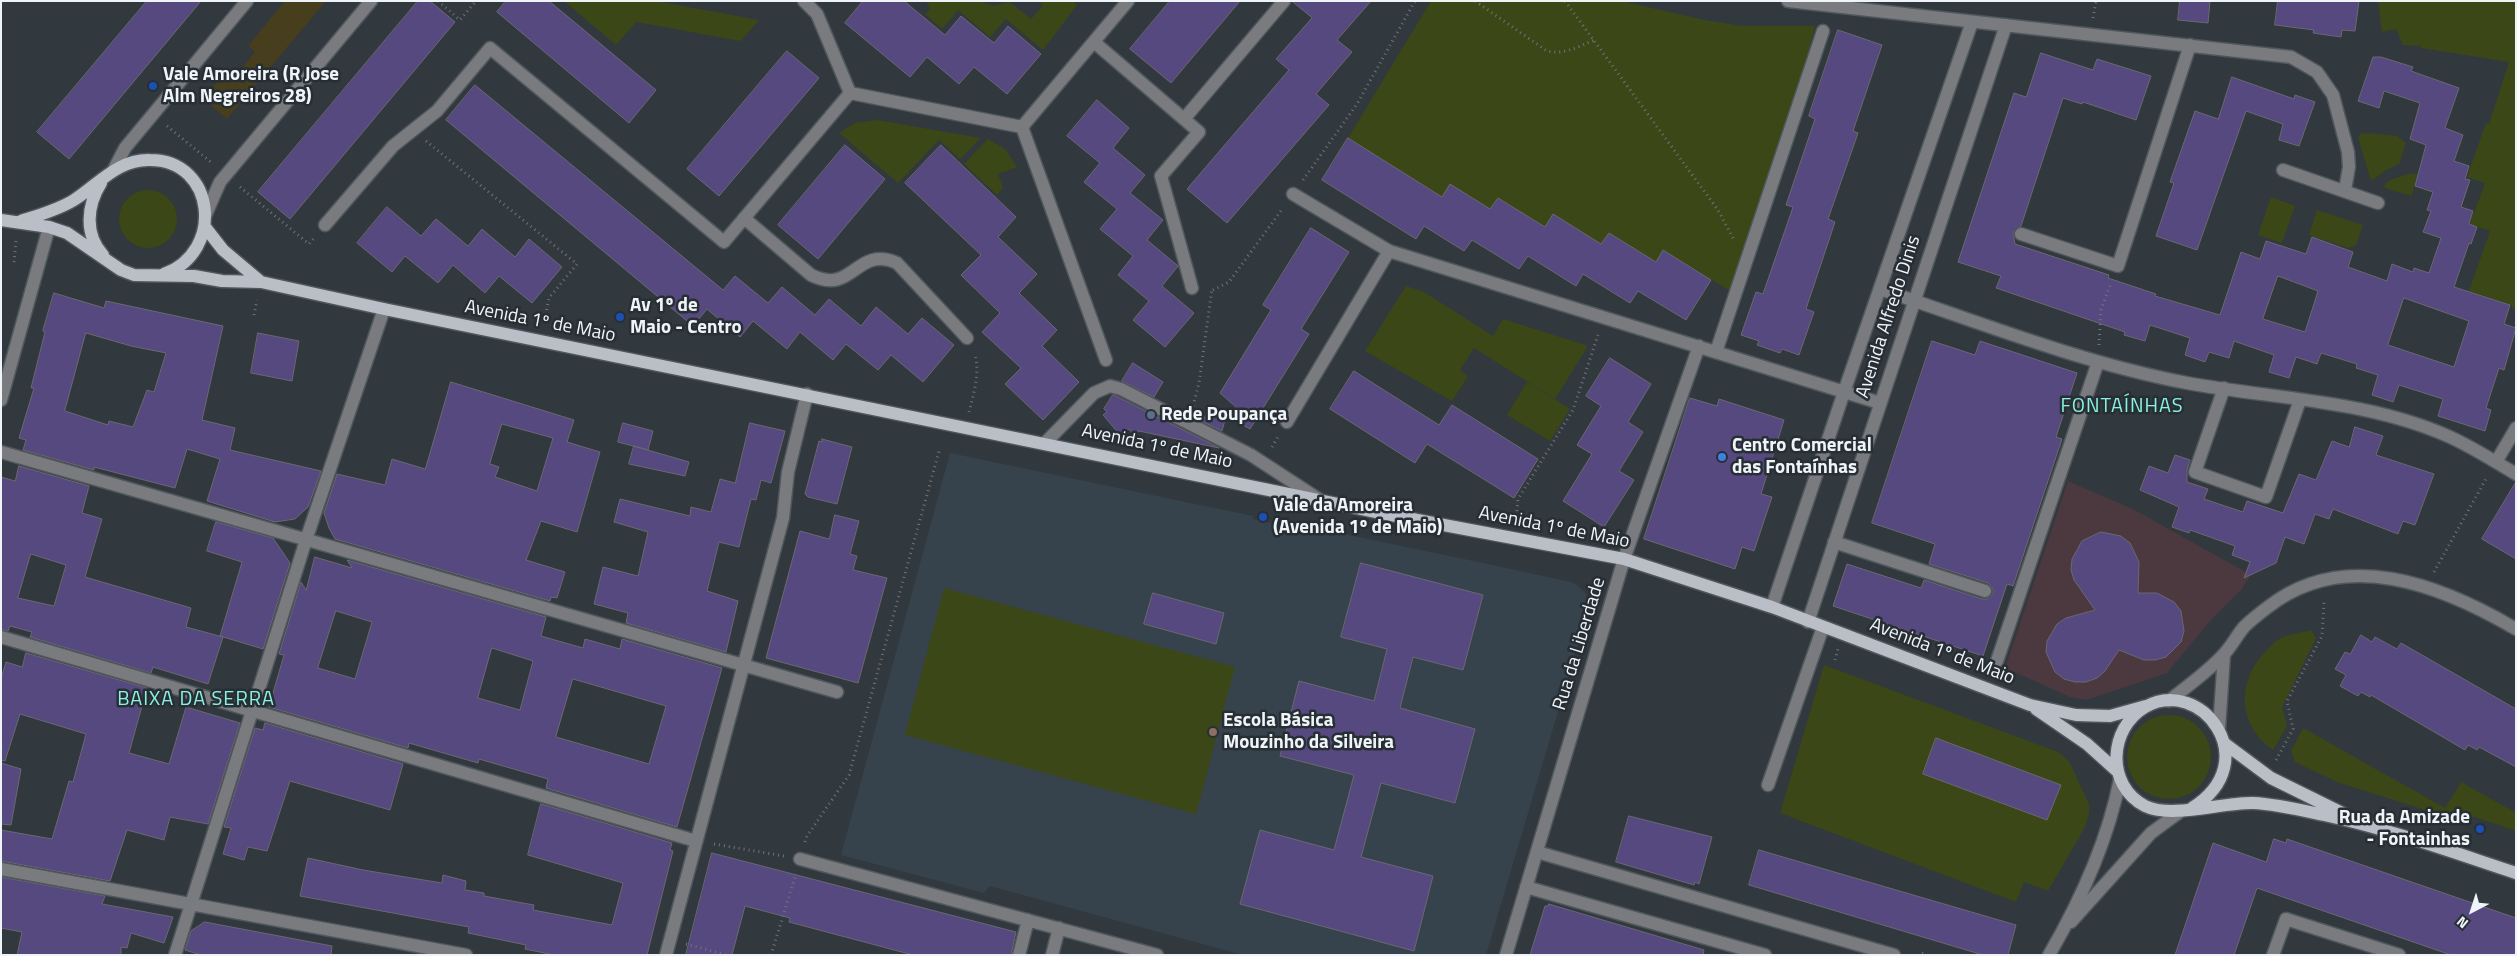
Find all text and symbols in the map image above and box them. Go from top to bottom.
place label: Vale Amoreira (R Jose Alm Negreiros 28) [163,64,339,108]
marker: Vale Amoreira (R Jose Alm Negreiros 28) [147,80,159,92]
street label: Avenida Alfredo Dinis [1852,233,1926,401]
place label: Av 1º de Maio - Centro [630,295,742,339]
street label: Avenida 1º de Maio [463,296,617,348]
marker: Av 1º de Maio - Centro [614,311,626,323]
district label: FONTAÍNHAS [2059,395,2185,419]
place label: Rede Poupança [1161,404,1287,426]
marker: Rede Poupança [1145,409,1157,421]
street label: Avenida 1º de Maio [1080,420,1234,474]
place label: Centro Comercial das Fontaínhas [1732,435,1872,479]
marker: Centro Comercial das Fontaínhas [1716,451,1728,463]
place label: Vale da Amoreira (Avenida 1º de Maio) [1273,495,1442,539]
street label: Avenida 1º de Maio [1477,502,1631,554]
marker: Vale da Amoreira (Avenida 1º de Maio) [1257,511,1269,523]
street label: Rua da Liberdade [1549,575,1611,713]
street label: Avenida 1º de Maio [1866,614,2018,690]
district label: BAIXA DA SERRA [115,688,277,712]
place label: Escola Básica Mouzinho da Silveira [1223,710,1394,754]
marker: Escola Básica Mouzinho da Silveira [1207,726,1219,738]
place label: Rua da Amizade - Fontainhas [2339,807,2470,851]
marker: Rua da Amizade - Fontainhas [2474,823,2486,835]
north arrow [2447,886,2497,936]
text: N [2452,912,2473,934]

